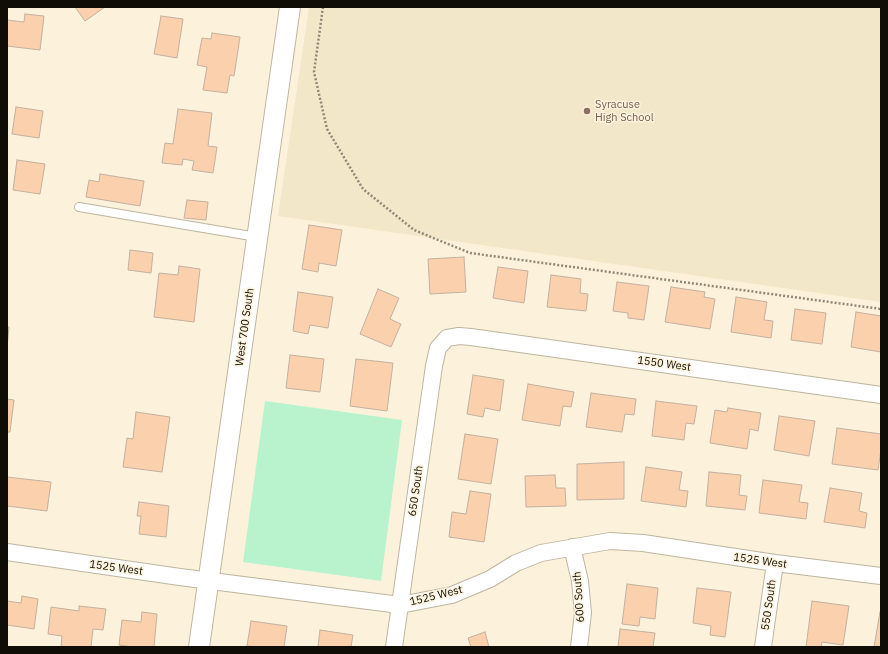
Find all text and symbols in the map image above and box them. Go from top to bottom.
place label: Syracuse High School [595,98,654,124]
marker: Syracuse High School [582,106,592,116]
street label: West 700 South [233,287,257,367]
street label: 1550 West [636,354,692,374]
street label: 650 South [406,465,426,517]
street label: 1525 West [732,551,788,571]
street label: 1525 West [88,558,144,578]
street label: 600 South [571,571,587,623]
street label: 550 South [759,579,779,631]
street label: 1525 West [408,583,464,609]

